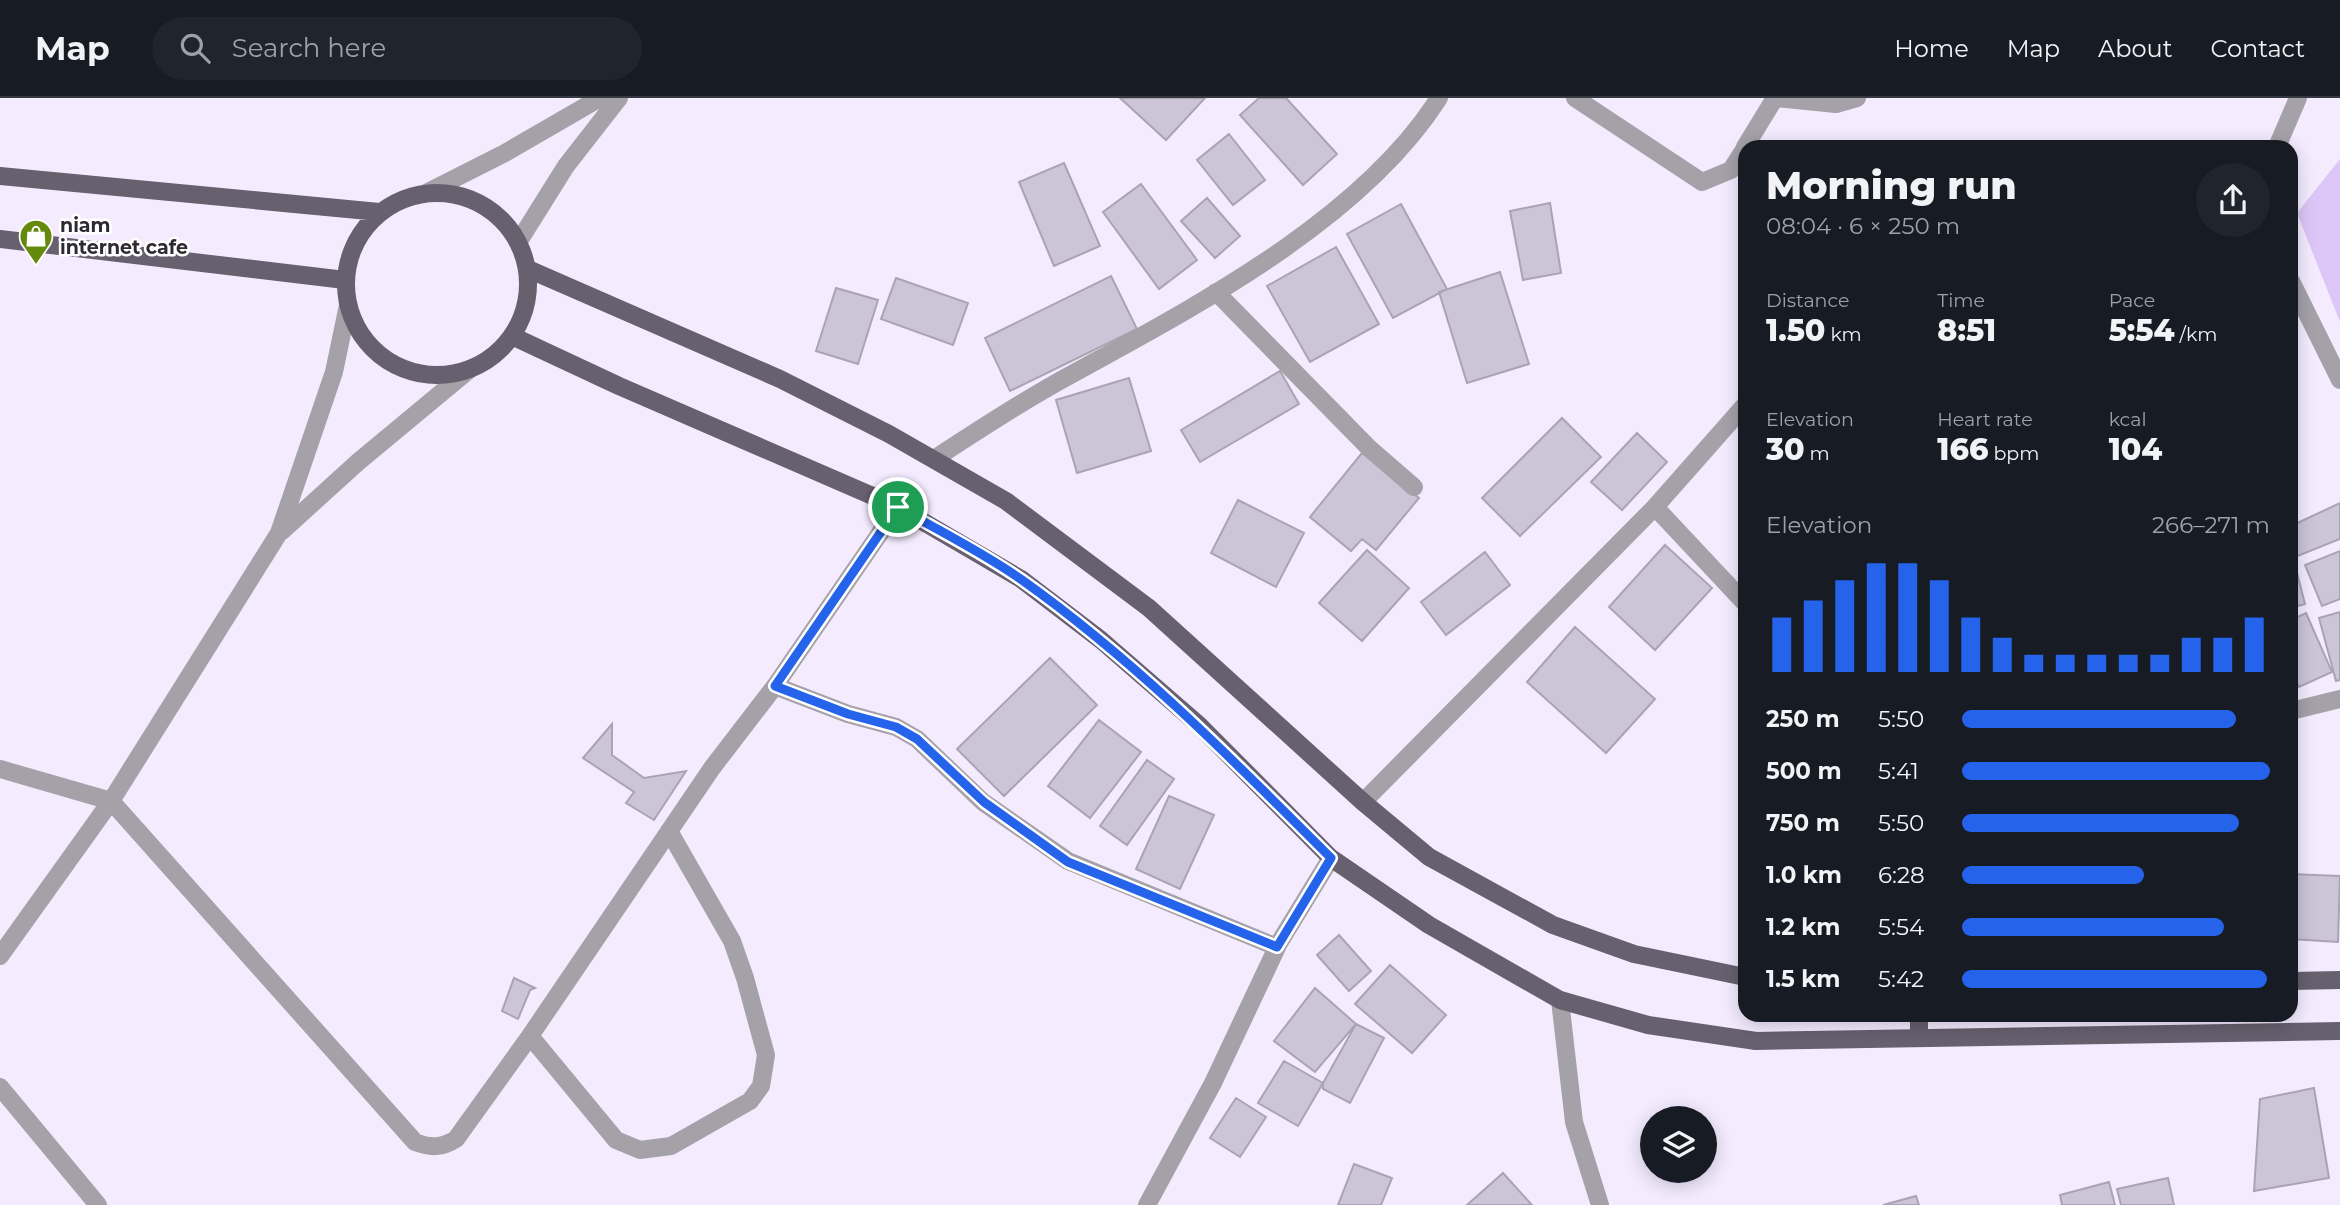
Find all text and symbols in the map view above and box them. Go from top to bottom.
search box [152,17,642,80]
text: Map [35,28,110,68]
icon: search [176,29,214,67]
text: Search here [232,32,386,64]
text: Home [1894,34,1969,63]
text: Map [2007,34,2060,63]
text: About [2098,34,2172,63]
text: Contact [2210,34,2305,63]
text: Morning run [1766,162,2017,209]
button: share [2196,163,2270,237]
text: 08:04 · 6 × 250 m [1766,212,1960,240]
place label: niam internet cafe [60,214,188,259]
shop icon: niam internet cafe [17,217,55,266]
text: Distance [1766,289,1849,312]
text: Time [1937,289,1985,312]
text: Pace [2109,289,2155,312]
text: 1.50 [1766,312,1825,349]
text: 8:51 [1937,312,1996,349]
text: 5:54 [2109,312,2175,349]
text: km [1825,323,1862,346]
text: /km [2175,323,2217,346]
text: Elevation [1766,408,1854,431]
text: Heart rate [1937,408,2033,431]
text: kcal [2109,408,2147,431]
text: 30 [1766,431,1805,468]
text: 166 [1937,431,1988,468]
text: 104 [2109,431,2162,468]
text: m [1805,442,1830,465]
text: bpm [1988,442,2039,465]
pin [868,477,928,537]
icon: arrive [879,488,917,526]
text: Elevation [1766,511,1872,539]
text: 266–271 m [2152,511,2270,539]
text: 250 m [1766,705,1840,733]
text: 5:50 [1878,705,1924,733]
text: 500 m [1766,757,1842,785]
text: 5:41 [1878,757,1919,785]
text: 750 m [1766,809,1840,837]
text: 5:50 [1878,809,1924,837]
text: 1.0 km [1766,861,1842,889]
text: 6:28 [1878,861,1925,889]
text: 1.2 km [1766,913,1840,941]
text: 5:54 [1878,913,1924,941]
text: 1.5 km [1766,965,1840,993]
text: 5:42 [1878,965,1924,993]
map controls [1640,1106,1717,1183]
button: layers [1640,1106,1717,1183]

